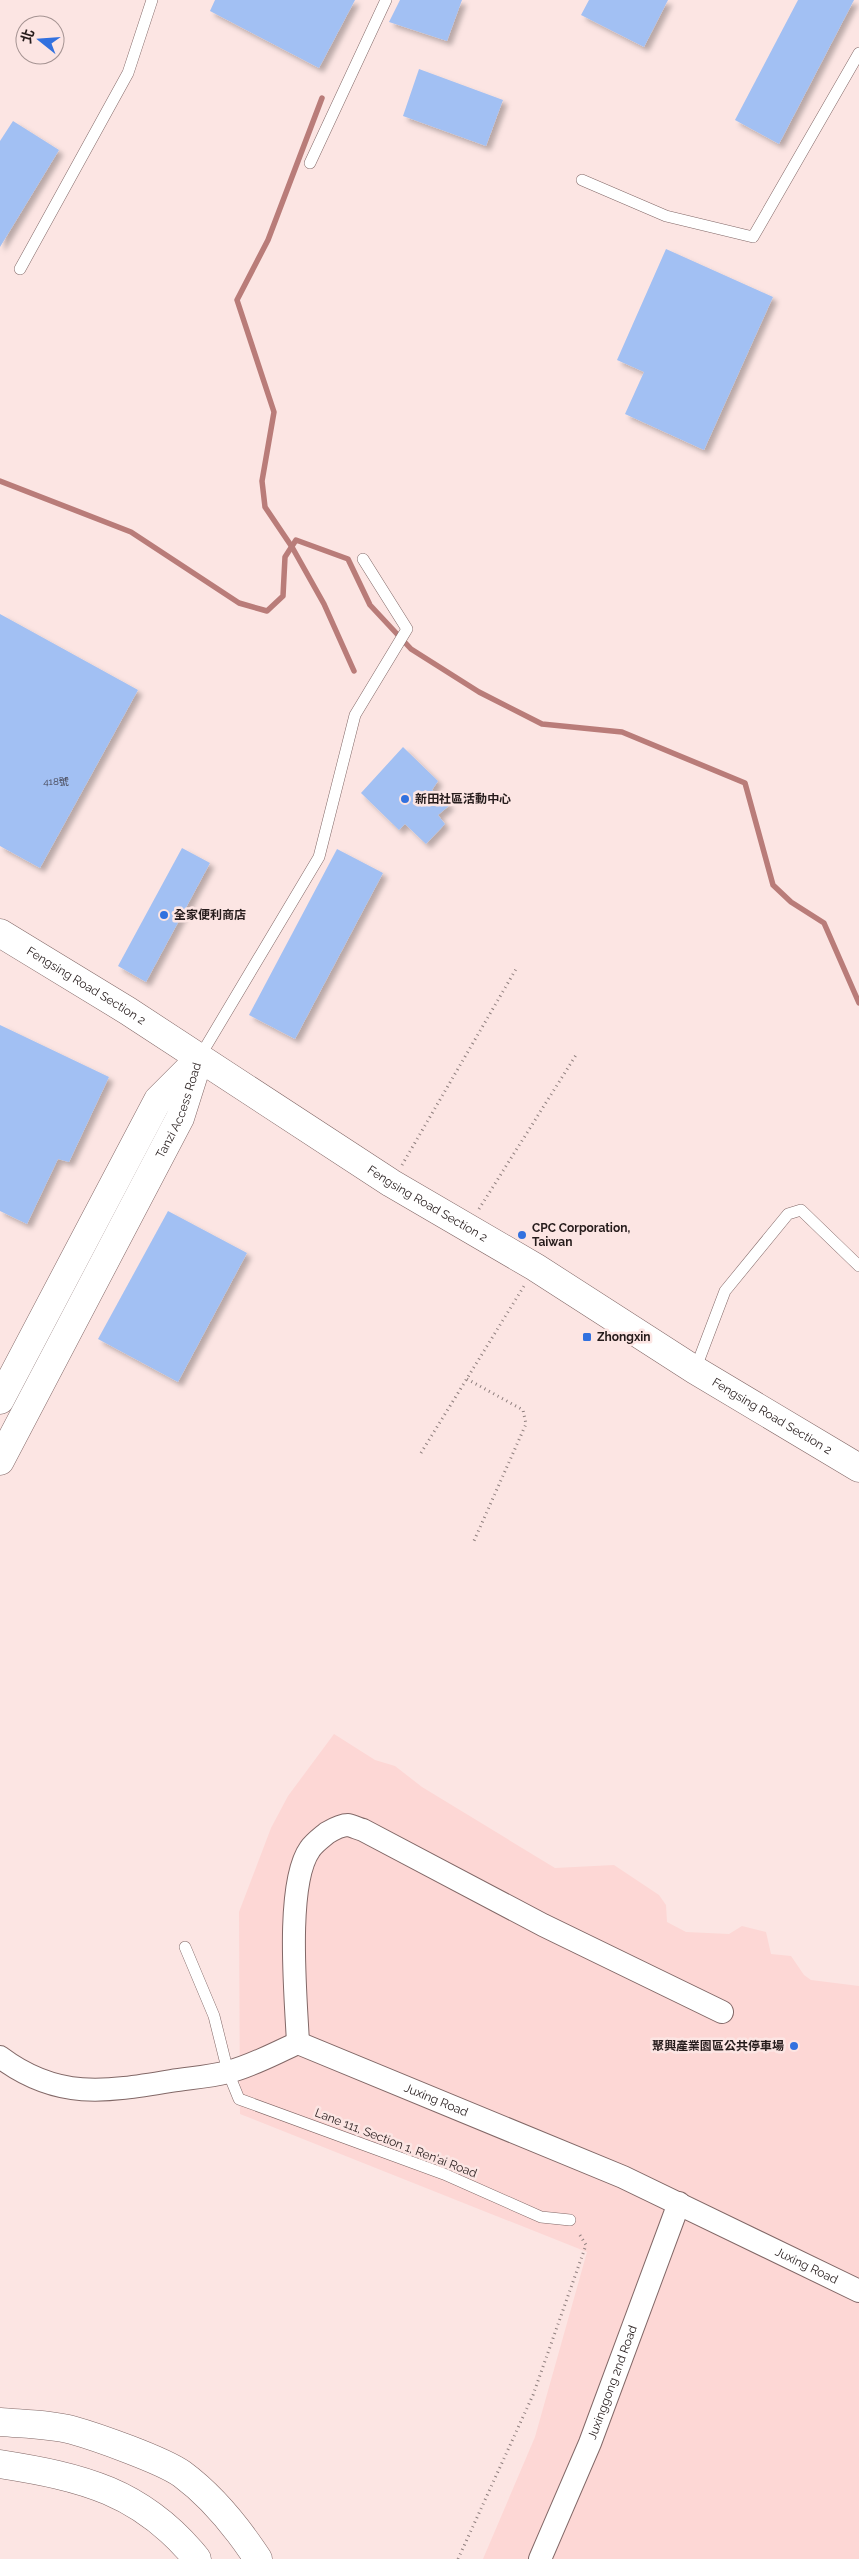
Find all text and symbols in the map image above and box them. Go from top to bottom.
north arrow [15,15,65,65]
text: 北 [18,27,37,45]
house number: 418號 [43,776,69,787]
place label: 新田社區活動中心 [415,792,511,806]
marker: 新田社區活動中心 [399,793,411,805]
place label: 全家便利商店 [174,908,246,922]
marker: 全家便利商店 [158,909,170,921]
street label: Fengsing Road Section 2 [24,944,148,1028]
street label: Tanzi Access Road [153,1061,204,1161]
street label: Fengsing Road Section 2 [365,1163,490,1245]
place label: CPC Corporation, Taiwan [532,1221,630,1249]
marker: CPC Corporation, Taiwan [516,1229,528,1241]
place label: Zhongxin [597,1330,651,1344]
marker: Zhongxin [581,1331,593,1343]
street label: Fengsing Road Section 2 [710,1375,835,1457]
place label: 聚興產業園區公共停車場 [652,2039,784,2053]
marker: 聚興產業園區公共停車場 [788,2040,800,2052]
street label: Juxing Road [402,2081,470,2119]
street label: Lane 111, Section 1, Ren'ai Road [313,2106,479,2180]
street label: Juxing Road [773,2245,840,2287]
street label: Juxinggong 2nd Road [585,2323,640,2441]

